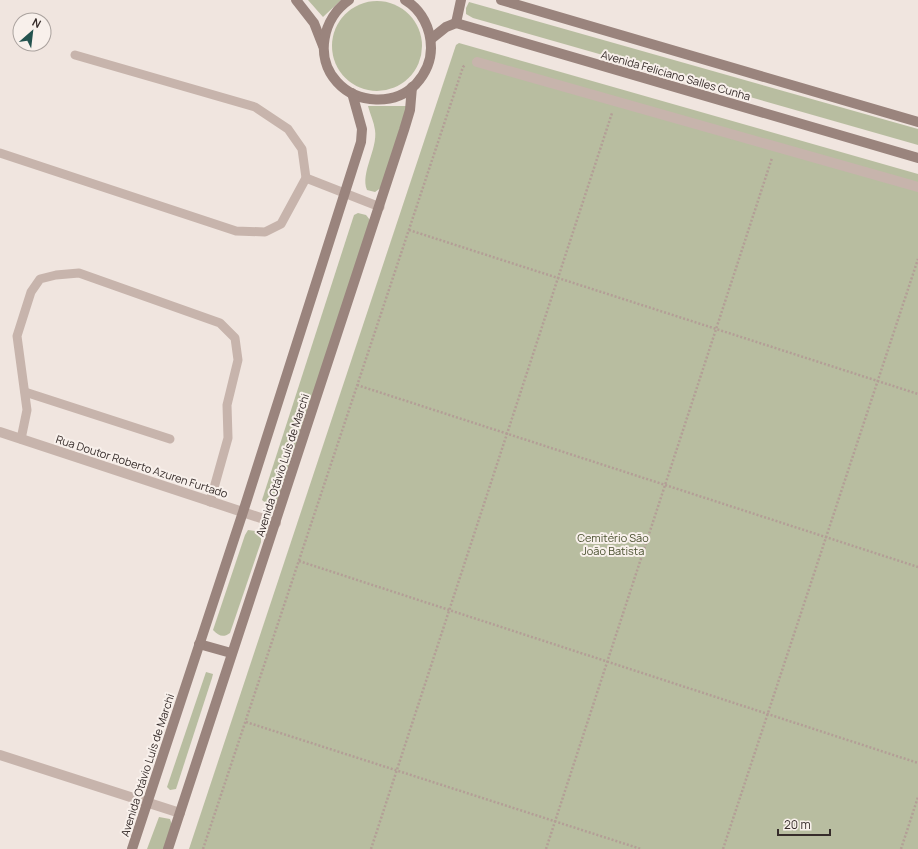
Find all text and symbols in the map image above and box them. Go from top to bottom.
north arrow [12,12,52,52]
text: N [30,14,44,31]
street label: Avenida Feliciano Salles Cunha [600,46,752,104]
street label: Avenida Otávio Luís de Marchi [252,392,312,538]
street label: Rua Doutor Roberto Azuren Furtado [54,431,230,501]
park label: Cemitério São João Batista [577,530,649,558]
street label: Avenida Otávio Luís de Marchi [117,692,177,838]
scale bar [778,811,830,837]
text: 20 m [784,816,811,833]

